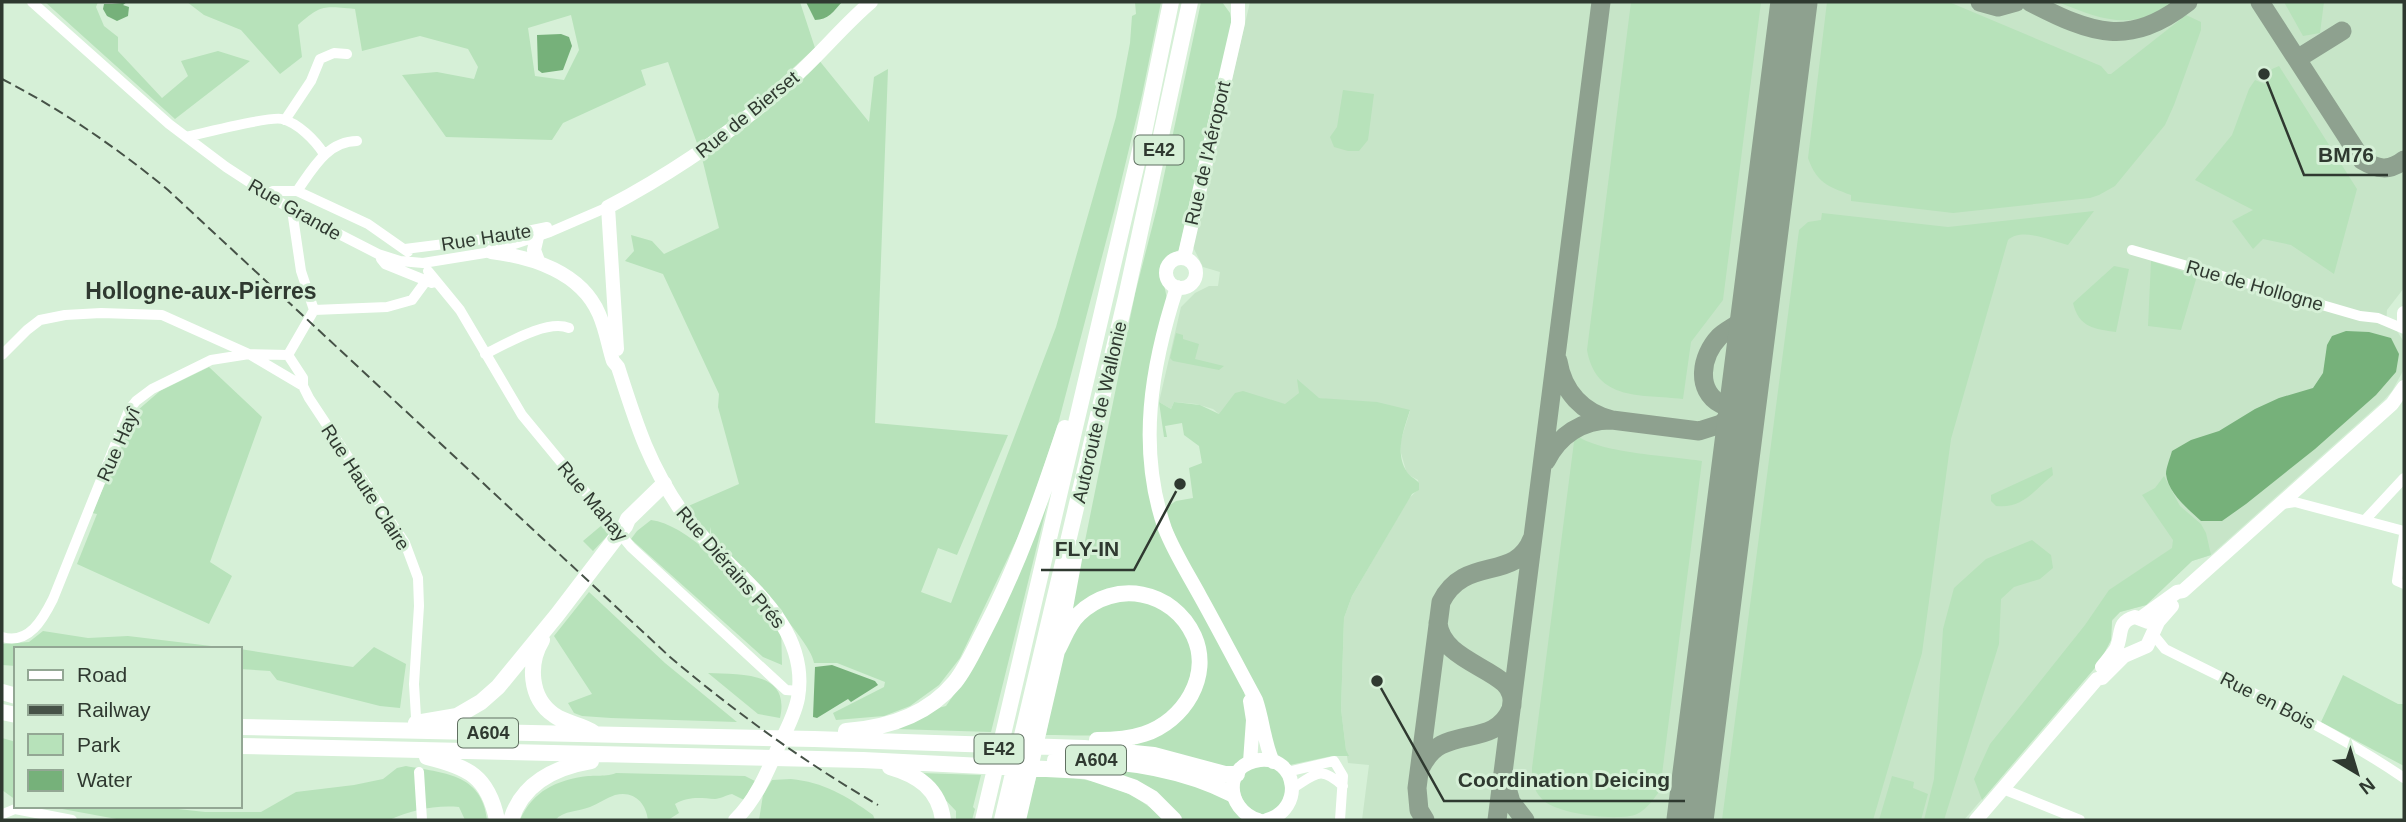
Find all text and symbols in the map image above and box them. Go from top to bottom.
street label: Rue de Bierset [692,66,803,162]
street label: Rue de l'Aéroport [1181,78,1234,227]
callout: BM76 [2304,133,2388,175]
road number: E42 [1134,135,1184,164]
text: BM76 [2318,143,2374,166]
street label: Rue Grande [245,174,345,244]
street label: Rue Haute [440,220,533,255]
street label: Rue de Hollogne [2184,256,2326,315]
district label: Hollogne-aux-Pierres [85,278,317,304]
street label: Autoroute de Wallonie [1068,319,1131,505]
street label: Rue Hayî [93,403,144,485]
street label: Rue Haute Claire [317,420,414,554]
street label: Rue Mahay [553,457,632,546]
street label: Rue Diérains Prés [672,502,789,632]
callout: FLY-IN [1041,528,1134,570]
text: FLY-IN [1055,537,1119,560]
legend [14,647,242,808]
text: Road [77,663,127,686]
street label: Rue en Bois [2217,668,2319,733]
text: Railway [77,698,151,721]
road number: A604 [458,718,518,748]
text: Park [77,733,121,756]
road number: E42 [974,734,1024,764]
north arrow [2322,738,2392,808]
road number: A604 [1066,746,1126,774]
callout: Coordination Deicing [1444,759,1685,801]
text: Water [77,768,132,791]
text: Coordination Deicing [1458,768,1670,791]
text: N [2355,774,2379,799]

